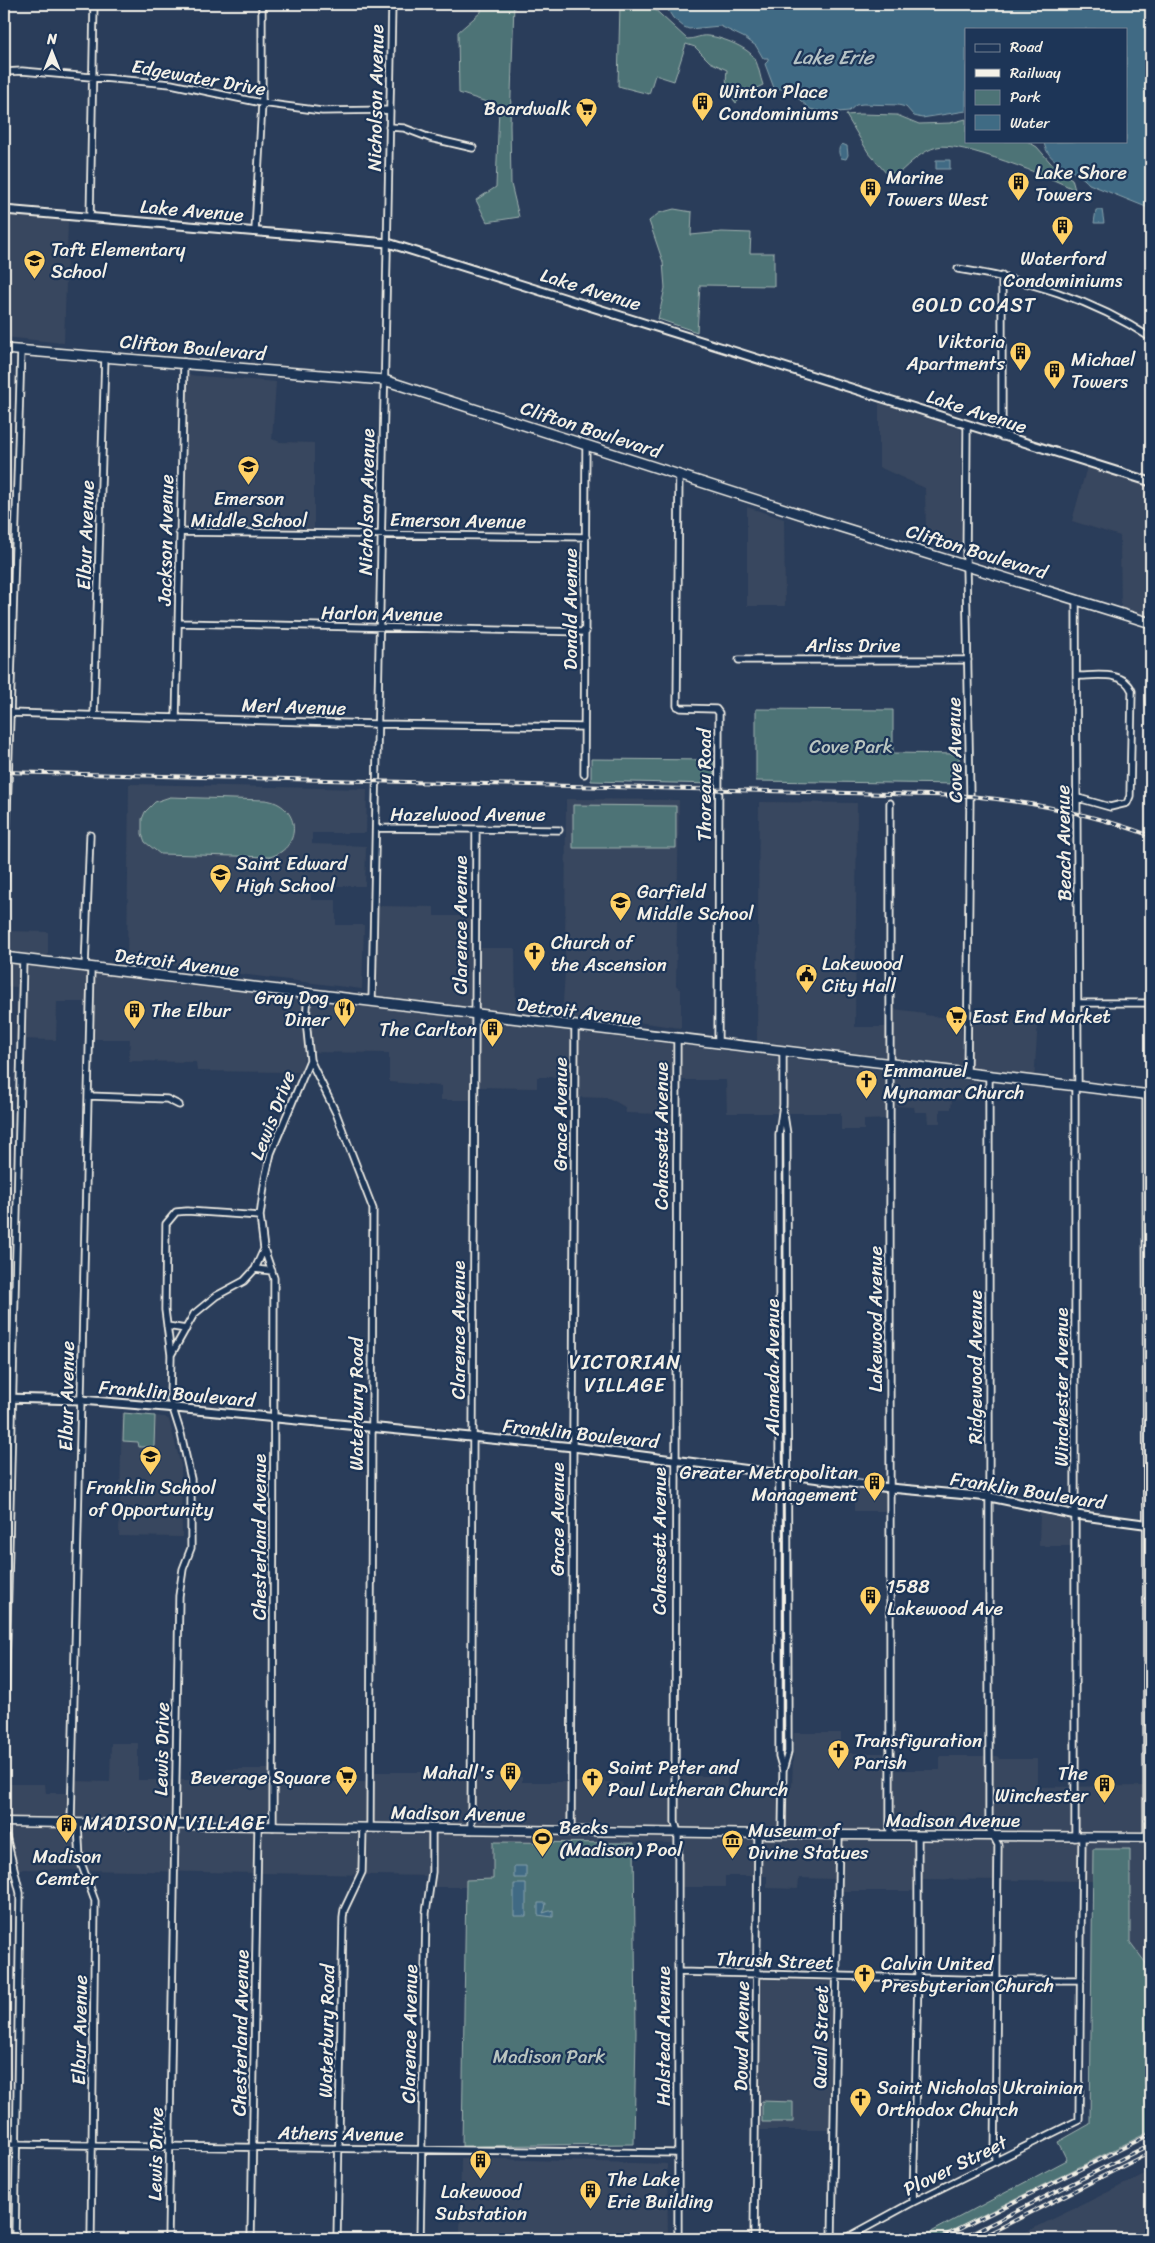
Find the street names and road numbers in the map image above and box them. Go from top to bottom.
street label: Nicholson Avenue [358,24,393,172]
street label: Edgewater Drive [129,49,269,106]
street label: Lake Avenue [139,190,245,231]
street label: Lake Avenue [536,259,646,321]
street label: Clifton Boulevard [119,325,269,370]
street label: Lake Avenue [922,380,1032,443]
street label: Clifton Boulevard [516,391,667,468]
street label: Nicholson Avenue [349,428,384,576]
street label: Jackson Avenue [148,474,183,607]
street label: Elbur Avenue [67,479,104,591]
street label: Emerson Avenue [390,503,527,538]
street label: Clifton Boulevard [902,514,1054,589]
street label: Donald Avenue [554,548,587,670]
street label: Harlon Avenue [321,596,443,631]
street label: Arliss Drive [805,629,900,662]
street label: Merl Avenue [241,688,347,725]
street label: Cove Avenue [937,697,972,803]
street label: Thoreau Road [688,726,721,842]
street label: Beach Avenue [1046,784,1081,901]
street label: Hazelwood Avenue [390,798,546,831]
street label: Clarence Avenue [444,856,477,995]
street label: Detroit Avenue [113,938,241,987]
street label: Detroit Avenue [515,987,643,1036]
street label: Grace Avenue [544,1057,577,1171]
street label: Cohassett Avenue [645,1062,678,1210]
street label: Lewis Drive [240,1065,305,1165]
street label: Lakewood Avenue [859,1245,892,1392]
street label: Clarence Avenue [442,1261,475,1400]
street label: Ridgewood Avenue [959,1289,992,1444]
street label: Alameda Avenue [756,1299,789,1436]
street label: Winchester Avenue [1045,1308,1078,1466]
street label: Waterbury Road [340,1335,373,1471]
street label: Elbur Avenue [49,1340,84,1451]
street label: Franklin Boulevard [97,1370,258,1417]
street label: Franklin Boulevard [501,1409,663,1458]
street label: Chesterland Avenue [243,1454,276,1620]
street label: Grace Avenue [541,1462,574,1576]
street label: Franklin Boulevard [948,1462,1110,1519]
street label: Cohassett Avenue [643,1467,676,1615]
street label: Lewis Drive [144,1702,179,1796]
street label: Madison Avenue [391,1796,525,1831]
street label: Madison Avenue [886,1804,1020,1837]
street label: Thrush Street [716,1942,834,1979]
street label: Chesterland Avenue [223,1949,258,2117]
street label: Waterbury Road [309,1962,344,2098]
street label: Clarence Avenue [392,1964,427,2104]
street label: Halstead Avenue [647,1966,680,2106]
street label: Elbur Avenue [62,1974,97,2085]
street label: Dowd Avenue [724,1980,759,2091]
street label: Quail Street [803,1985,838,2089]
street label: Lewis Drive [138,2107,173,2201]
street label: Athens Avenue [277,2116,404,2151]
street label: Plover Street [897,2125,1014,2205]

